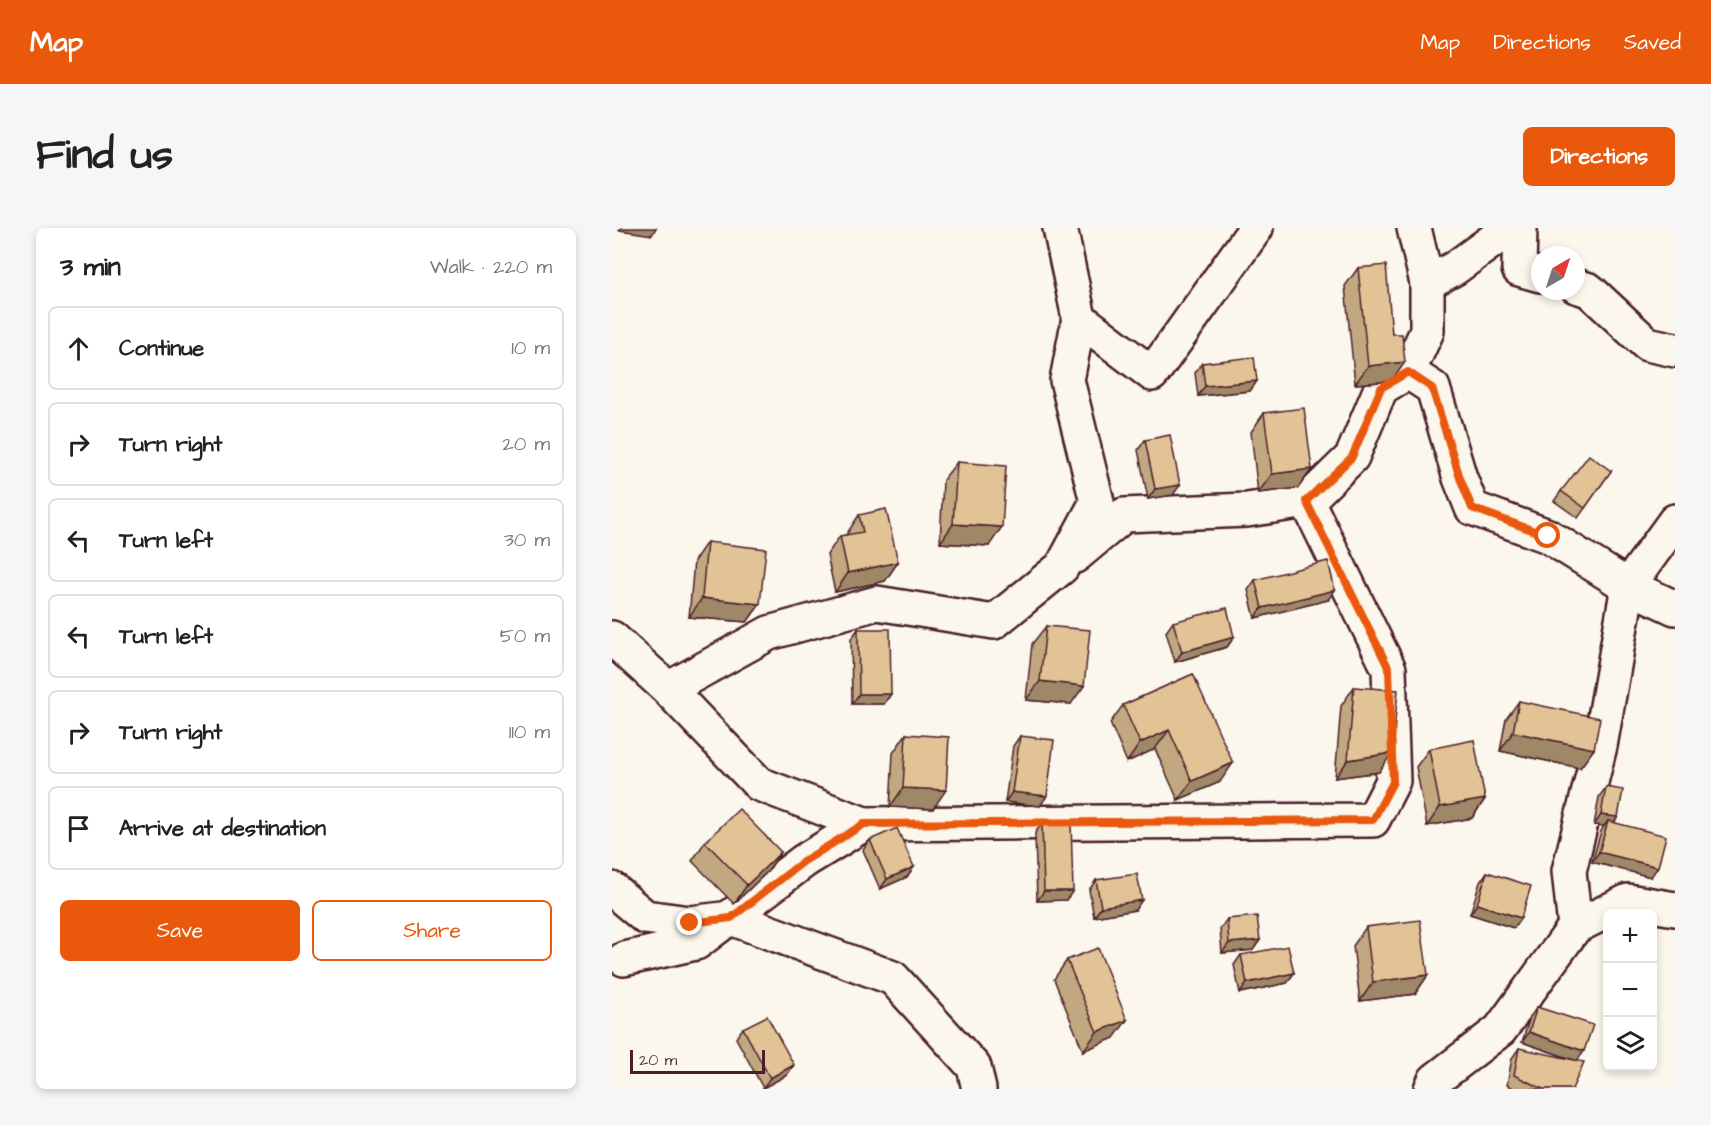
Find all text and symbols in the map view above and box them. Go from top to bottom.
text: Map [30,23,83,62]
text: Map [1420,28,1460,57]
text: Directions [1493,28,1591,57]
text: Saved [1624,28,1681,57]
text: Find us [36,127,173,185]
button: Directions [1523,127,1675,186]
north arrow [1531,246,1585,300]
text: 3 min [60,249,121,285]
text: Walk · 220 m [430,253,552,281]
icon: ahead [62,332,95,365]
text: Continue [119,333,204,364]
text: 10 m [511,334,550,362]
icon: right [62,428,95,461]
text: Turn right [119,429,222,460]
text: 20 m [502,430,550,458]
route start [1534,522,1560,548]
icon: left [62,524,95,557]
text: Turn left [119,525,213,556]
text: 30 m [504,526,550,554]
icon: left [62,620,95,653]
text: Turn left [119,621,213,652]
text: 50 m [500,622,550,650]
icon: right [62,716,95,749]
text: Turn right [119,717,222,748]
text: 110 m [509,718,550,746]
icon: arrive [62,812,95,845]
text: Arrive at destination [119,813,326,844]
button: Save [60,900,300,961]
button: Share [312,900,552,961]
route end [676,909,702,935]
map controls [1603,909,1657,1071]
button: + [1603,909,1657,963]
button: − [1603,963,1657,1017]
button: layers [1603,1017,1657,1071]
scale bar [630,1047,765,1074]
text: 20 m [639,1049,677,1071]

